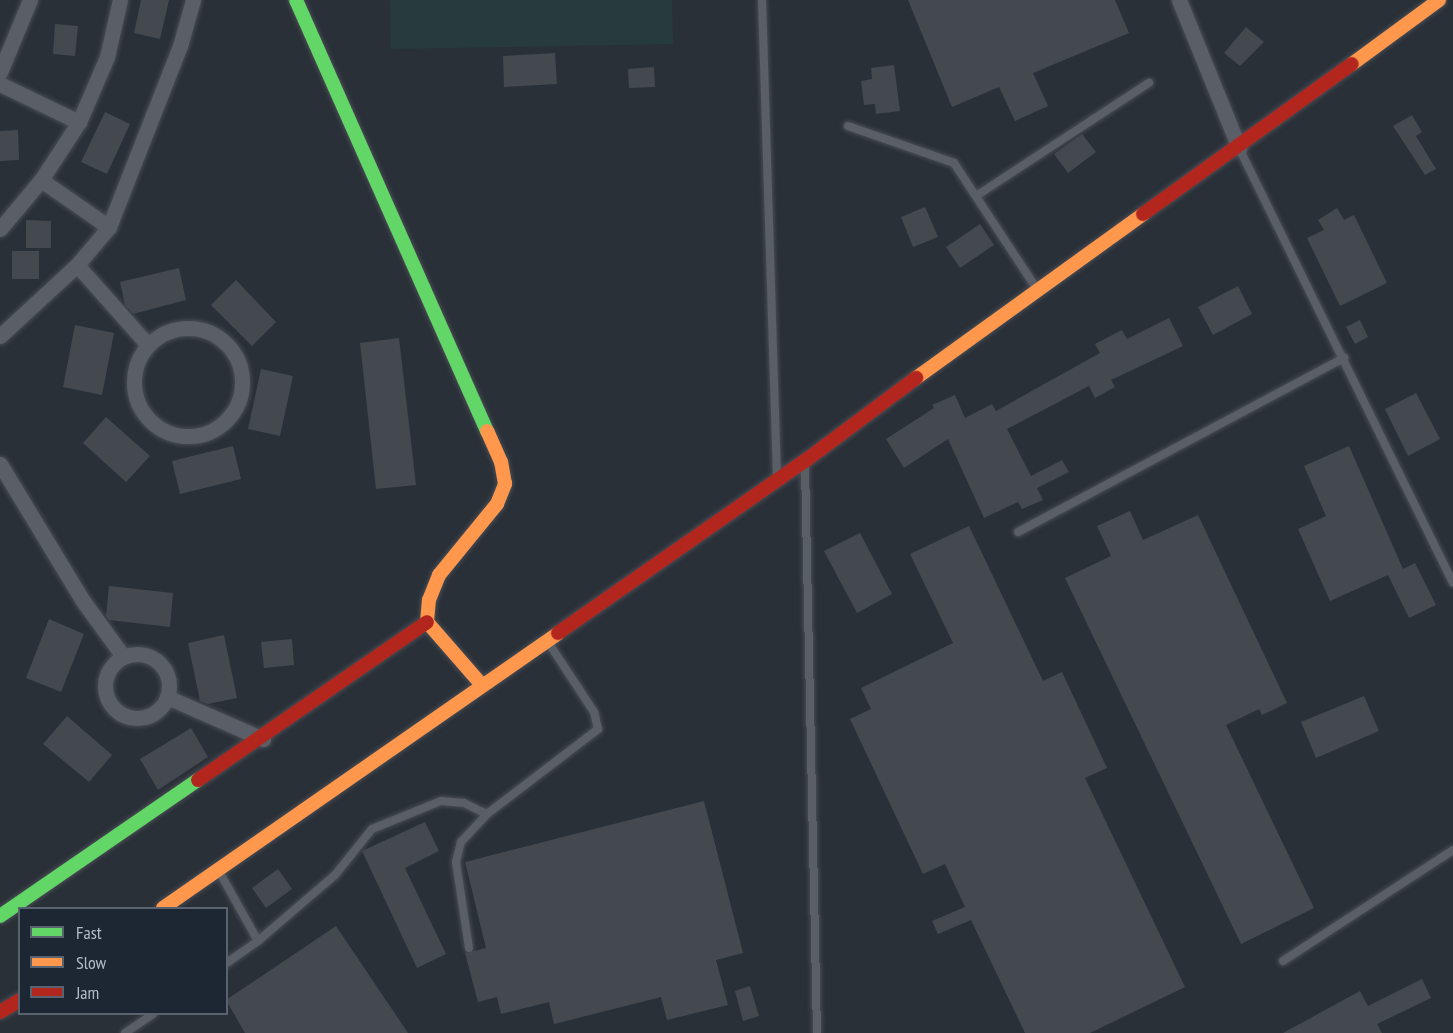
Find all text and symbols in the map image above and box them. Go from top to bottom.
legend [18,907,228,1015]
text: Fast [76,921,102,944]
text: Slow [76,951,106,974]
text: Jam [76,981,99,1004]

